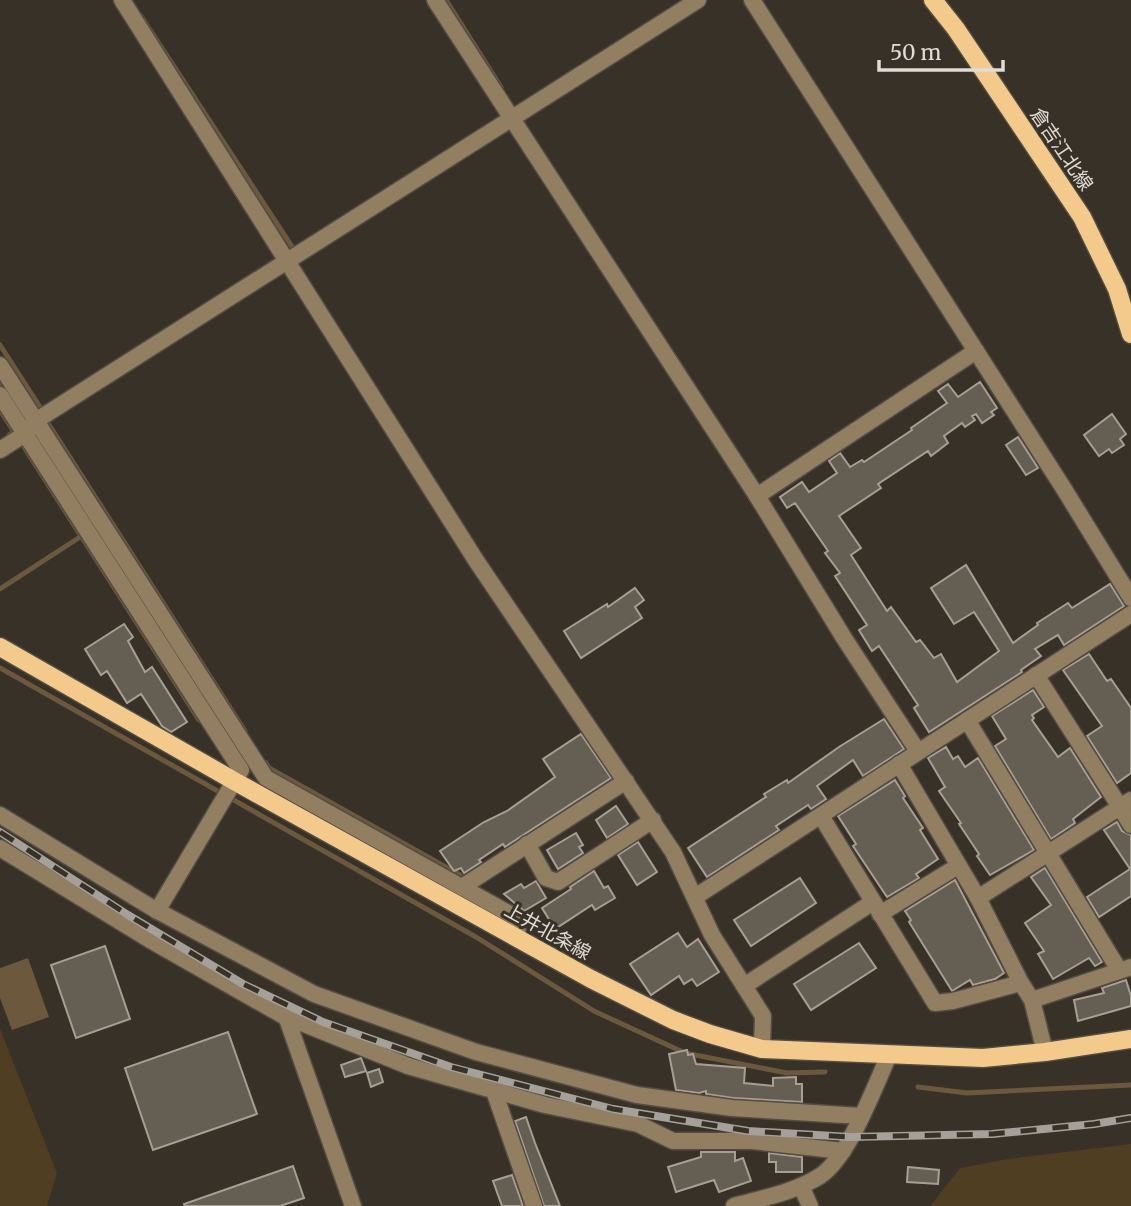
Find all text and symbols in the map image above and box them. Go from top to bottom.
scale bar [879,28,1003,72]
text: 50 m [890,39,941,66]
street label: 倉吉江北線 [1025,103,1099,195]
street label: 上井北条線 [501,897,595,965]

